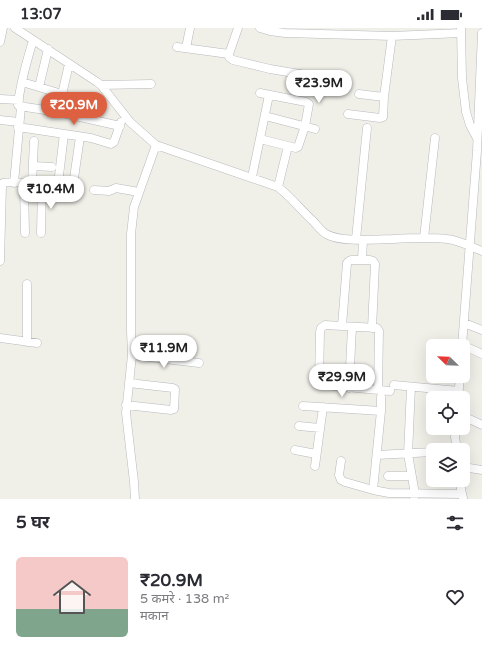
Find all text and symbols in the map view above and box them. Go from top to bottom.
text: 13:07 [20,5,62,23]
pin: ₹23.9M [286,70,352,104]
text: ₹23.9M [295,75,343,91]
pin: ₹20.9M [41,92,107,126]
text: ₹20.9M [50,97,98,113]
pin: ₹10.4M [18,176,84,210]
text: ₹10.4M [27,181,75,197]
pin: ₹11.9M [131,335,197,369]
north arrow [426,339,470,383]
map controls [426,339,470,487]
text: ₹11.9M [140,340,188,356]
pin: ₹29.9M [309,364,375,398]
text: ₹29.9M [318,369,366,385]
button: locate [426,391,470,435]
button: layers [426,443,470,487]
text: 5 घर [16,512,50,533]
icon: filters [444,512,466,534]
text: ₹20.9M [140,570,203,591]
icon: home [48,573,96,621]
icon: heart [444,586,466,608]
text: 5 कमरे · 138 m² [140,591,229,607]
text: मकान [140,608,168,624]

